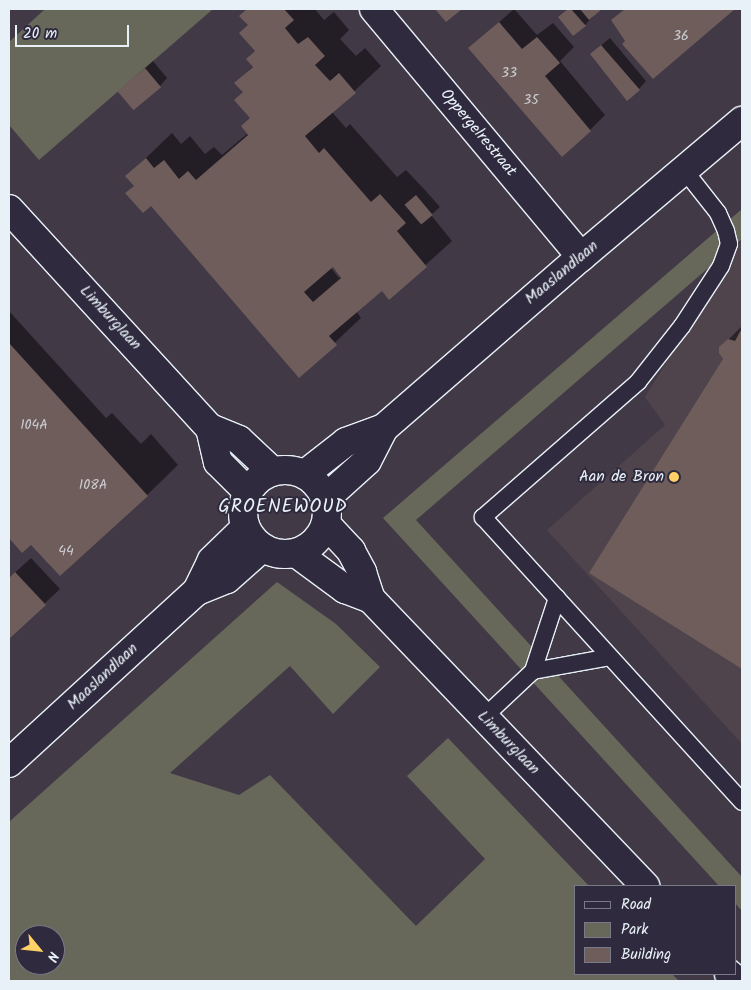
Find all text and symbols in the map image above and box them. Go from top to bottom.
scale bar [18,15,131,47]
text: 20 m [23,22,57,46]
house number: 36 [673,28,689,44]
house number: 33 [501,65,517,81]
street label: Oppergelrestraat [436,85,520,181]
house number: 35 [523,92,539,108]
street label: Maaslandlaan [521,237,603,309]
street label: Limburglaan [75,282,145,354]
house number: 104A [20,417,48,433]
place label: Aan de Bron [579,467,664,487]
marker: Aan de Bron [668,471,680,483]
house number: 108A [79,477,107,493]
district label: GROENEWOUD [217,497,349,519]
house number: 44 [58,543,74,559]
street label: Maaslandlaan [64,639,142,715]
street label: Limburglaan [473,707,543,779]
legend [574,885,736,975]
text: Road [621,893,651,917]
text: Park [621,918,648,942]
north arrow [15,925,65,975]
text: Building [621,943,671,967]
text: N [41,948,64,966]

